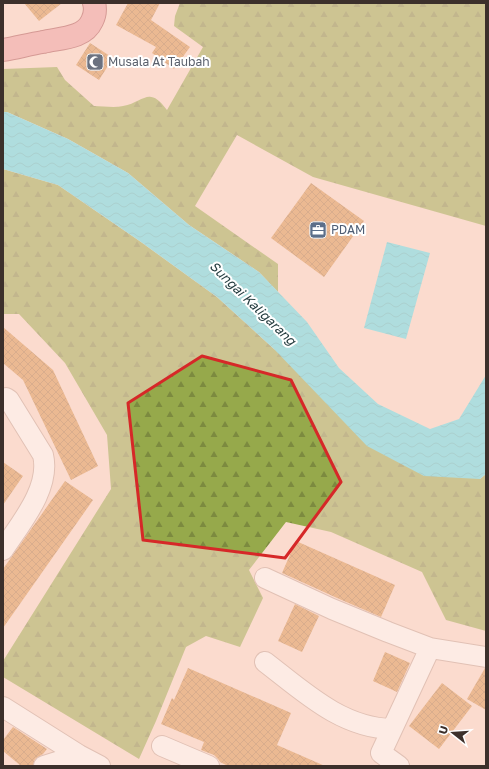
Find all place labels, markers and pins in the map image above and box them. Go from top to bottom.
mosque icon: Musala At Taubah [85,52,105,72]
place label: Musala At Taubah [108,54,210,69]
office icon: PDAM [308,220,328,240]
place label: PDAM [331,222,365,237]

